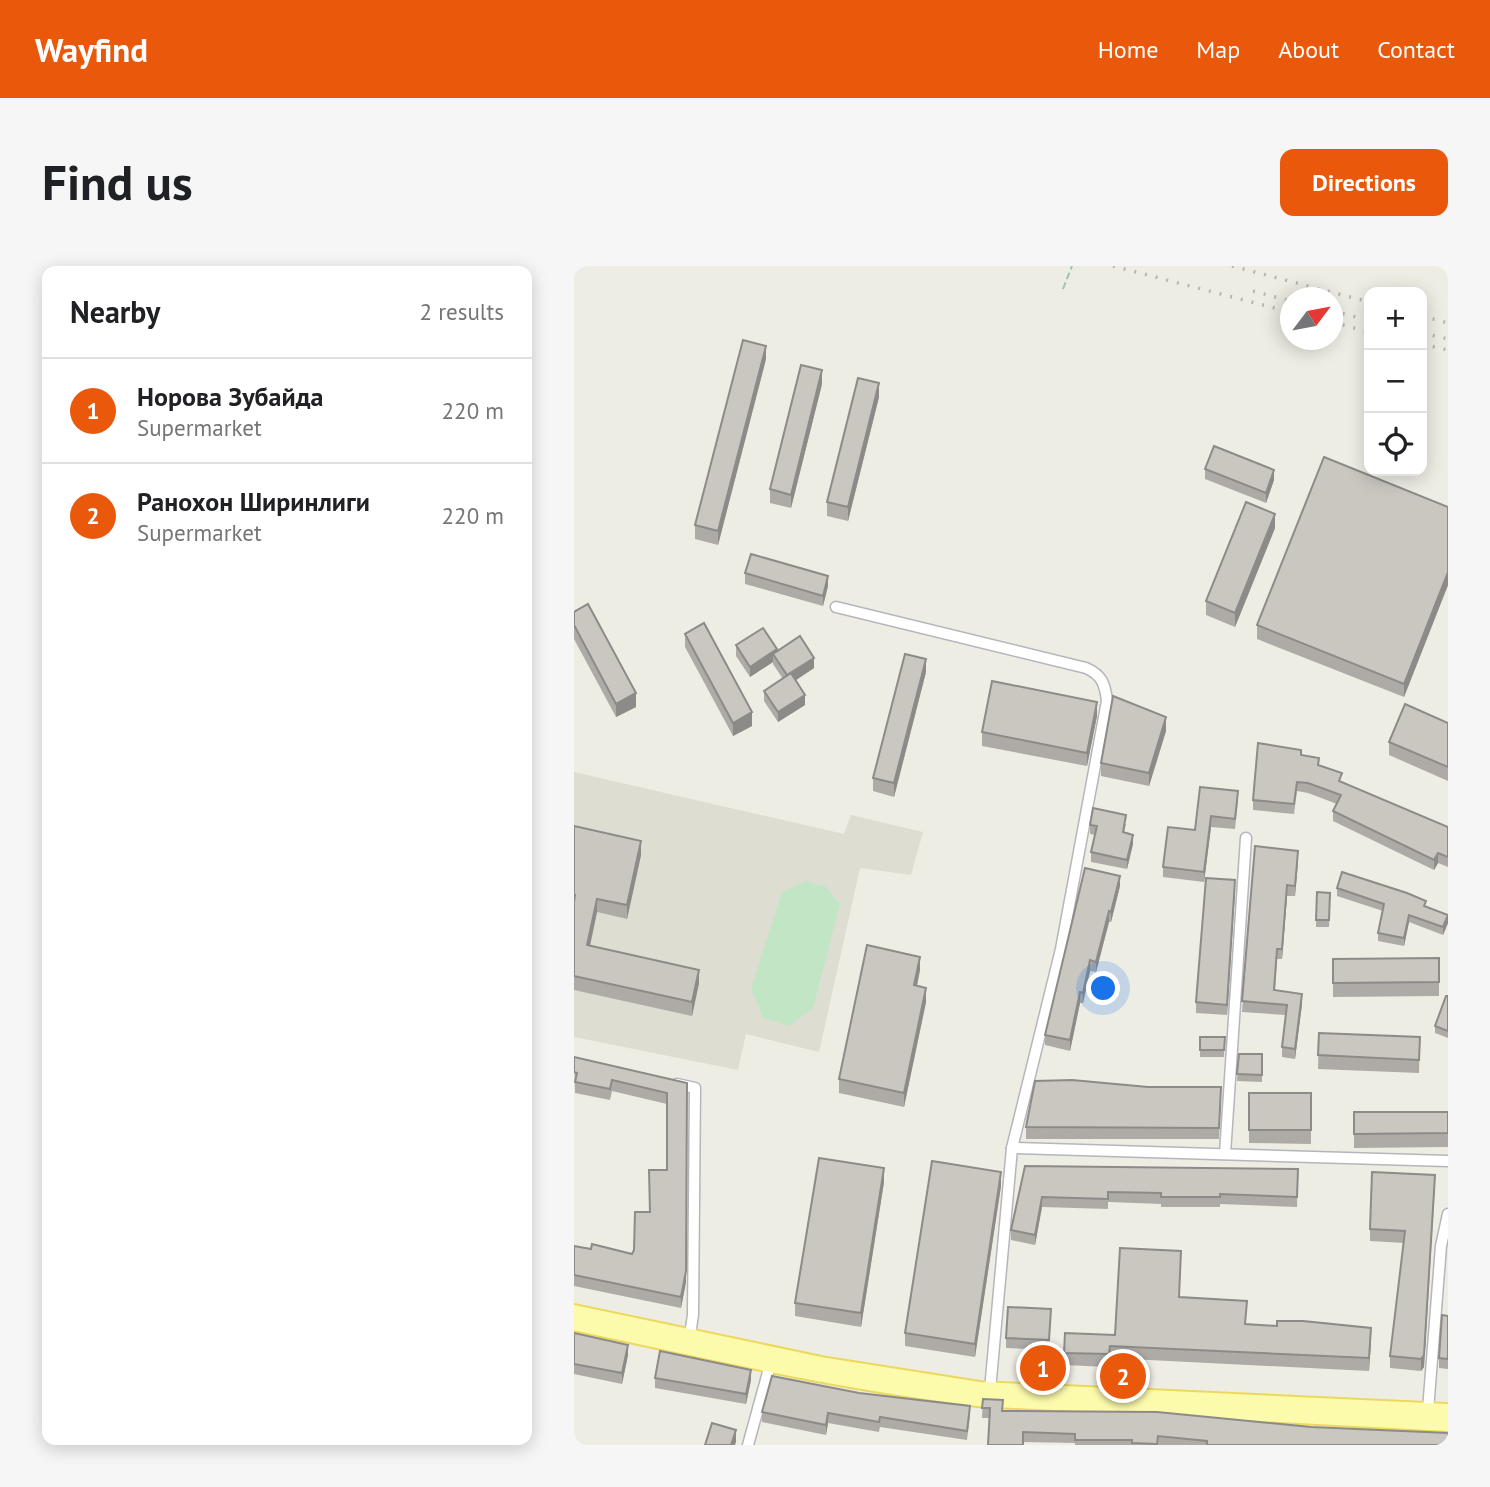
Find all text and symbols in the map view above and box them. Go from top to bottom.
text: Wayfind [35,28,148,71]
text: Home [1098,34,1158,65]
text: Map [1196,34,1240,65]
text: About [1278,34,1339,65]
text: Contact [1377,34,1455,65]
button: Directions [1280,149,1448,216]
text: Find us [42,150,193,214]
north arrow [1280,287,1343,350]
map controls [1364,287,1427,476]
button: + [1364,287,1427,350]
text: Nearby [70,292,160,331]
text: 2 results [420,297,504,326]
button: − [1364,350,1427,413]
text: Норова Зубайда [137,380,323,413]
text: 1 [86,396,100,425]
text: 220 m [442,396,504,425]
text: Supermarket [137,413,262,442]
button: locate [1364,413,1427,476]
text: Ранохон Ширинлиги [137,485,370,518]
text: 2 [86,501,100,530]
text: 220 m [442,501,504,530]
text: Supermarket [137,518,262,547]
your location [1086,971,1120,1005]
pin: 1 [1020,1342,1066,1394]
pin: 2 [1100,1350,1146,1402]

